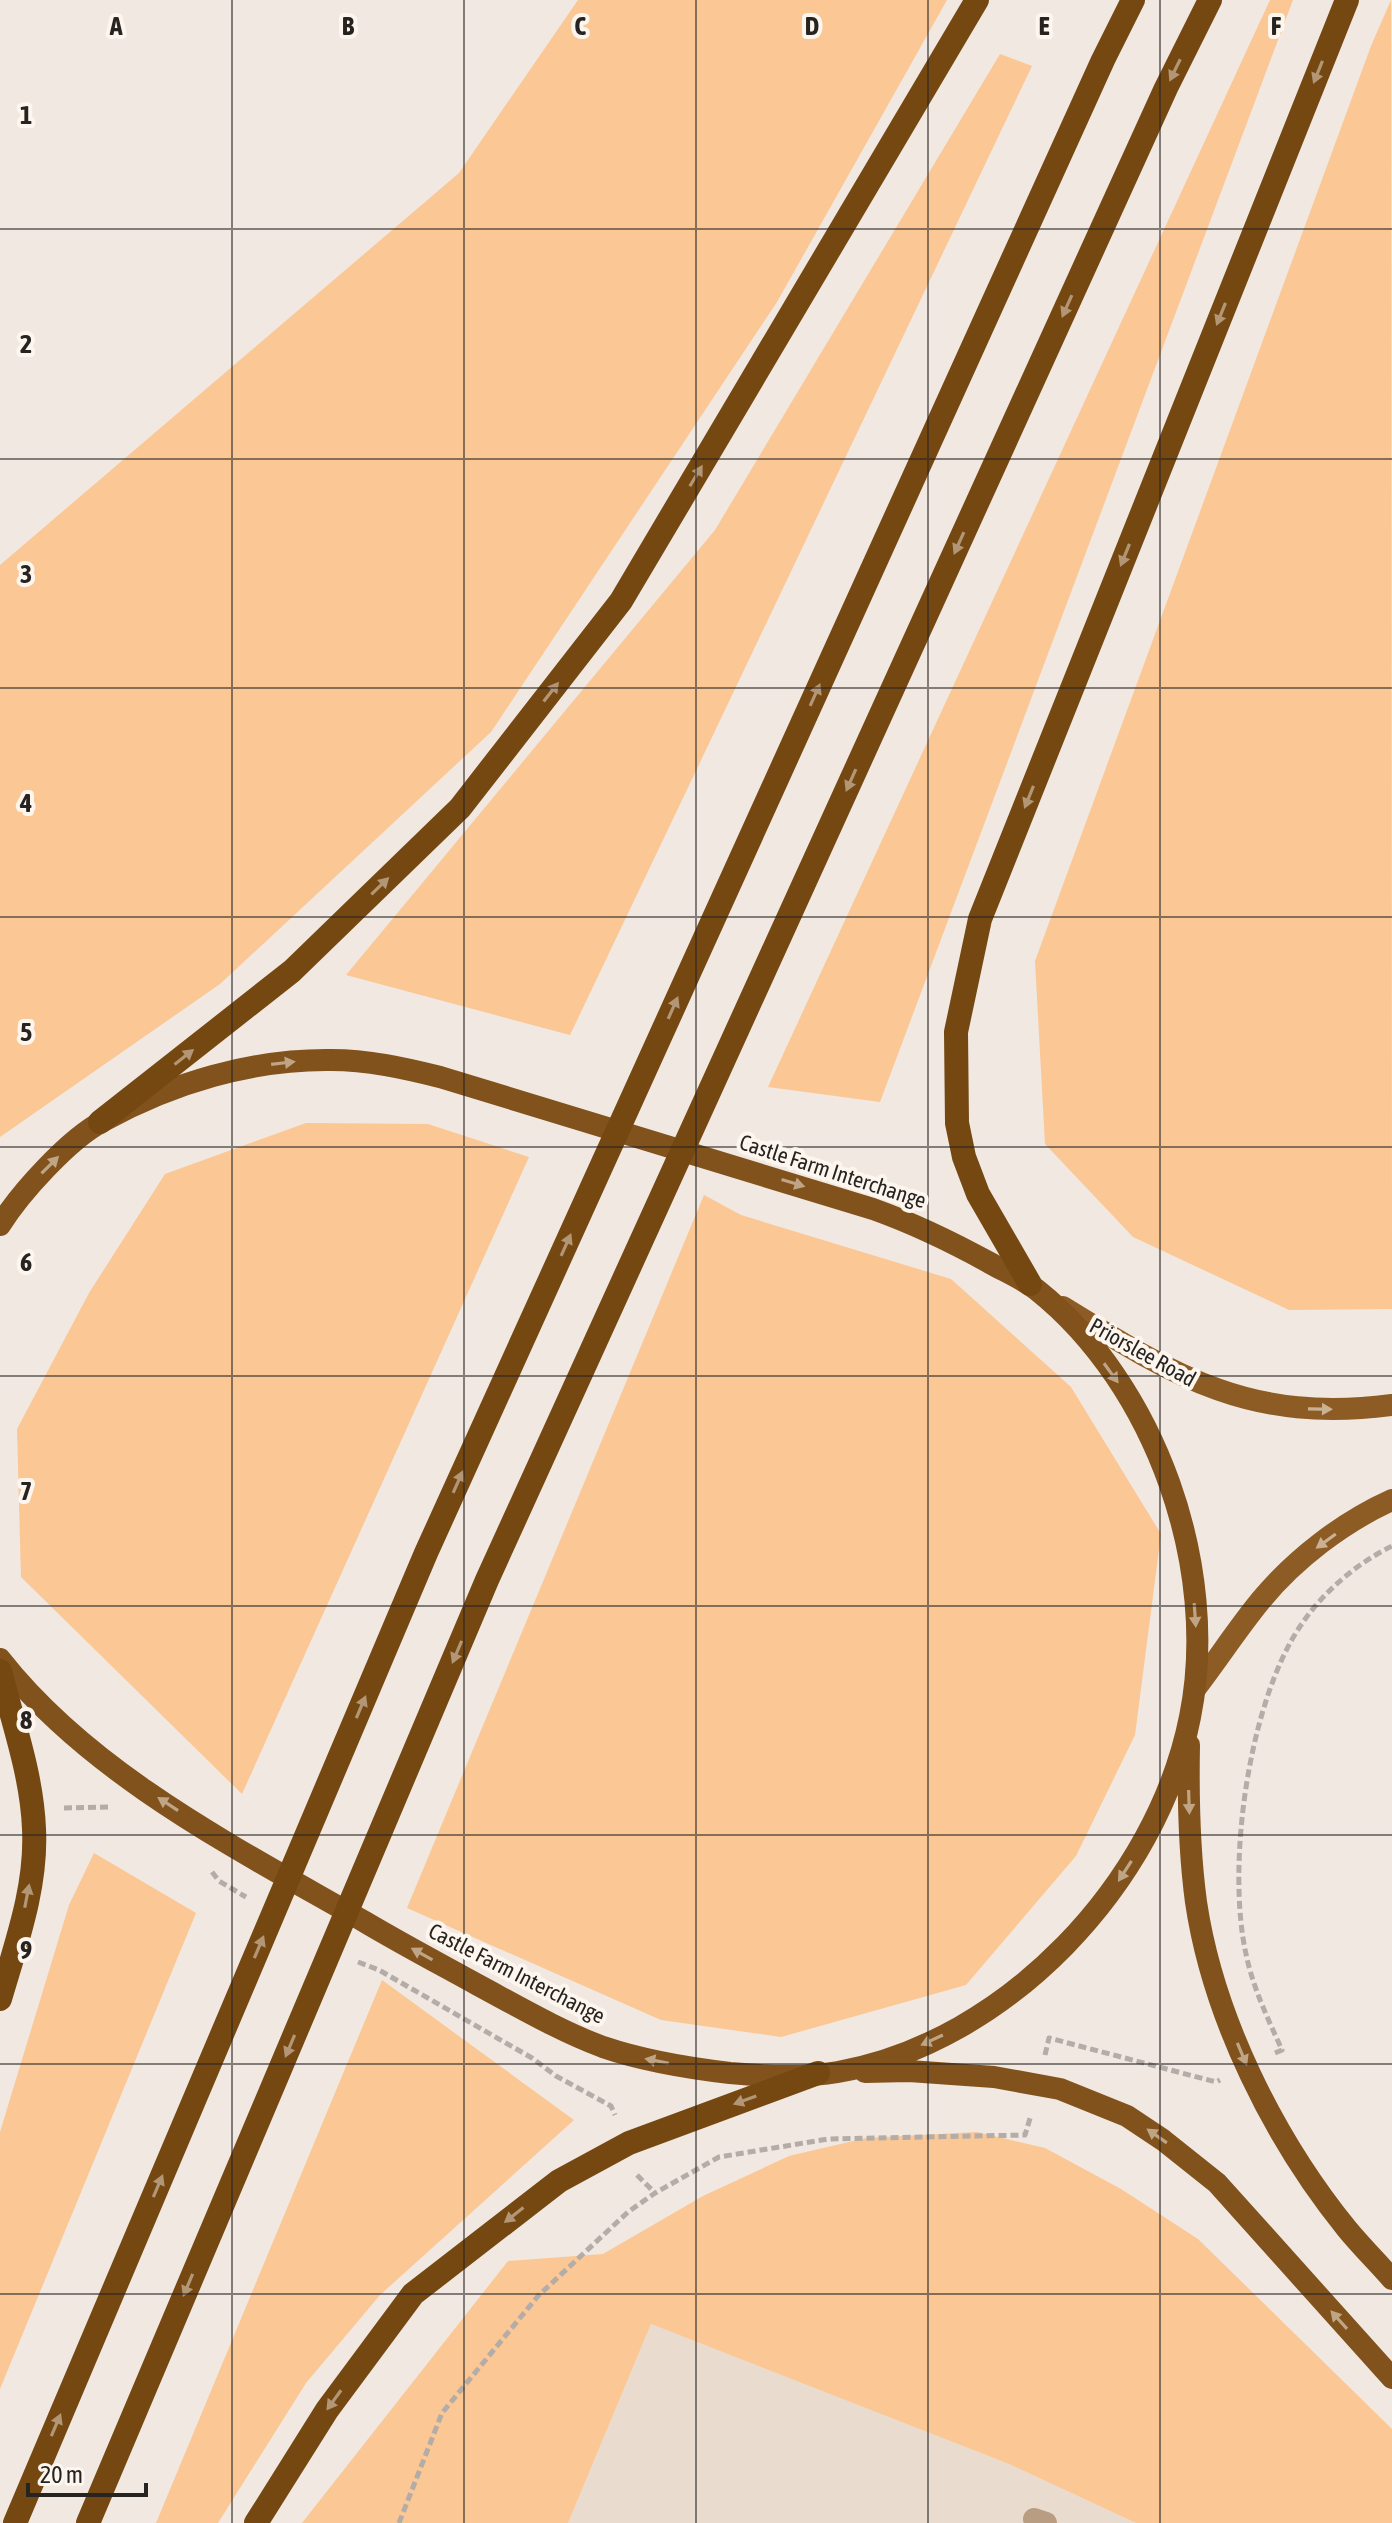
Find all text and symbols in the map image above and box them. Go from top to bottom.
text: A [109,11,123,41]
text: B [342,11,355,41]
text: C [574,11,586,41]
text: D [805,11,819,41]
text: E [1038,11,1050,41]
text: F [1271,11,1282,41]
one-way arrow [1169,59,1182,82]
one-way arrow [1311,60,1324,84]
text: 1 [20,100,32,130]
one-way arrow [1060,295,1074,318]
one-way arrow [1215,302,1228,326]
text: 2 [20,329,32,359]
one-way arrow [689,465,703,487]
one-way arrow [952,531,966,555]
one-way arrow [1118,543,1131,567]
text: 3 [20,559,32,589]
one-way arrow [543,682,559,702]
one-way arrow [808,683,822,707]
one-way arrow [845,768,858,791]
one-way arrow [1022,785,1035,809]
text: 4 [19,788,32,818]
one-way arrow [370,877,389,896]
one-way arrow [666,997,680,1020]
text: 5 [20,1017,32,1047]
one-way arrow [174,1049,194,1066]
one-way arrow [271,1056,296,1069]
street label: Castle Farm Interchange [737,1129,929,1213]
one-way arrow [40,1156,59,1175]
one-way arrow [782,1177,806,1190]
one-way arrow [559,1233,572,1257]
text: 6 [20,1247,32,1277]
street label: Priorslee Road [1085,1312,1201,1392]
one-way arrow [1103,1363,1119,1384]
one-way arrow [1308,1403,1333,1415]
one-way arrow [451,1470,465,1494]
text: 7 [20,1476,32,1506]
one-way arrow [1315,1532,1336,1548]
one-way arrow [1189,1603,1202,1628]
one-way arrow [450,1640,463,1664]
one-way arrow [354,1695,367,1719]
text: 8 [20,1705,32,1735]
one-way arrow [1182,1790,1195,1815]
one-way arrow [158,1797,179,1812]
one-way arrow [1117,1861,1132,1882]
one-way arrow [21,1884,34,1909]
street label: Castle Farm Interchange [424,1917,610,2029]
text: 9 [20,1935,32,1965]
one-way arrow [253,1935,266,1959]
one-way arrow [411,1947,433,1961]
one-way arrow [920,2033,943,2047]
one-way arrow [283,2034,296,2058]
one-way arrow [1236,2042,1249,2066]
one-way arrow [645,2055,670,2067]
one-way arrow [733,2094,757,2106]
one-way arrow [1146,2129,1167,2144]
one-way arrow [151,2174,164,2198]
one-way arrow [504,2207,524,2223]
one-way arrow [182,2273,195,2297]
one-way arrow [1331,2311,1348,2331]
one-way arrow [327,2390,343,2410]
one-way arrow [50,2414,63,2437]
scale bar [28,2447,146,2497]
text: 20 m [40,2461,83,2488]

